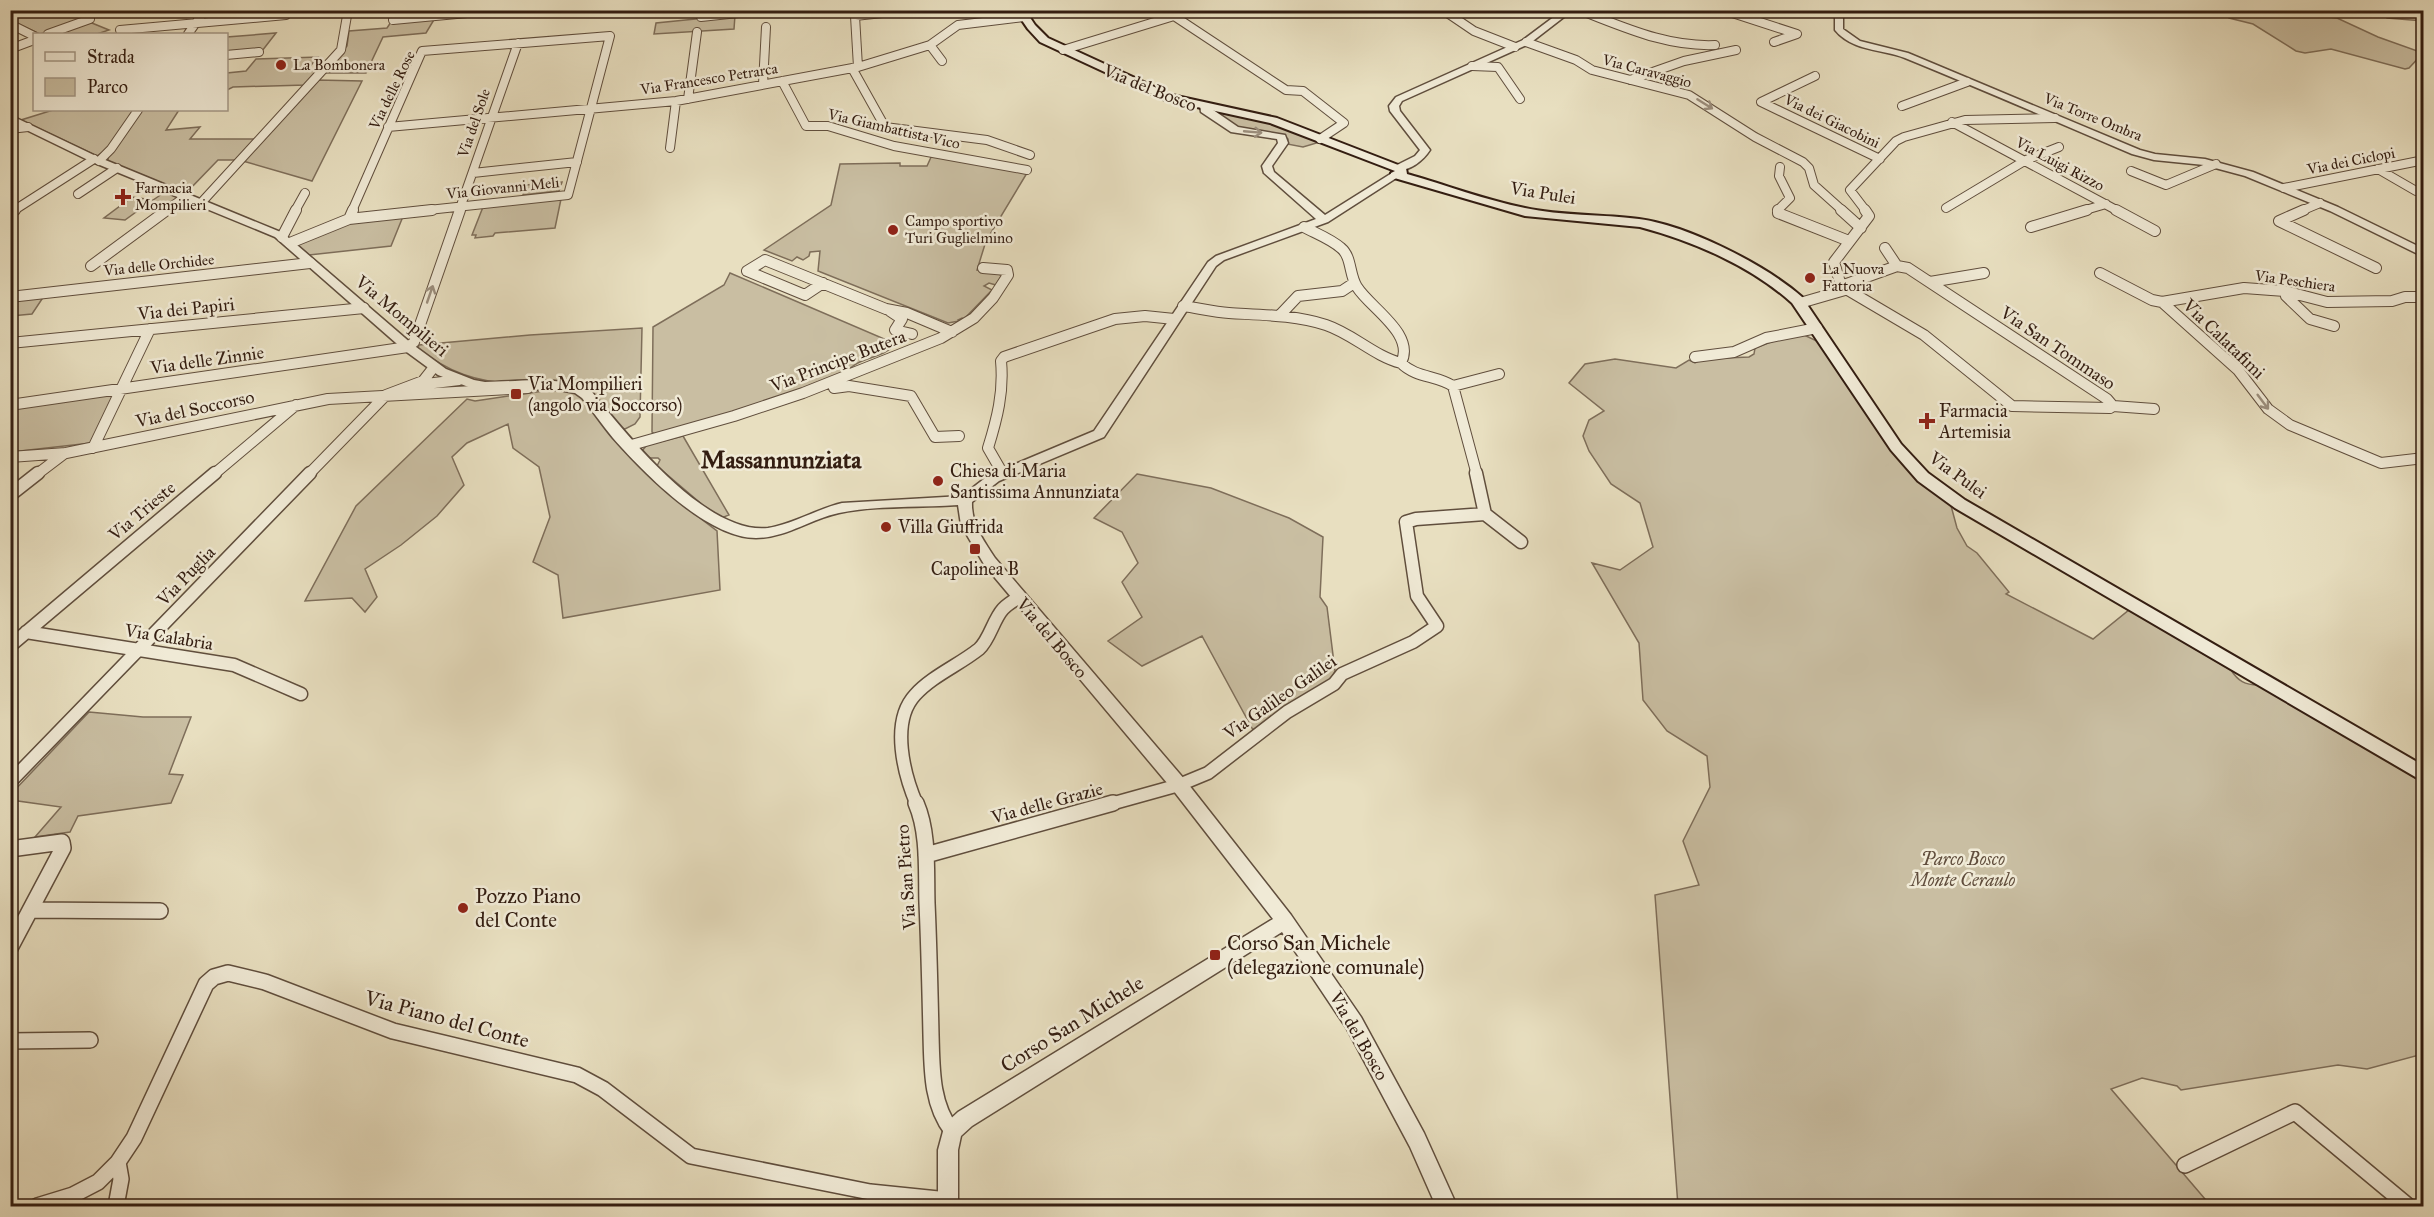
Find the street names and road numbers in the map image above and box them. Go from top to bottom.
street label: Via delle Rose [365,48,419,133]
street label: Via Caravaggio [1599,50,1694,92]
street label: Via Francesco Petrarca [638,59,780,99]
street label: Via del Bosco [1099,59,1200,117]
street label: Via del Sole [453,86,494,161]
street label: Via Torre Ombra [2040,89,2145,145]
street label: Via dei Giacobini [1780,90,1883,152]
street label: Via Giambattista Vico [825,105,962,153]
street label: Via Luigi Rizzo [2012,133,2108,195]
street label: Via dei Ciclopi [2305,144,2396,179]
street label: Via Giovanni Meli [445,173,560,203]
street label: Via Pulei [1508,177,1577,209]
street label: Via delle Orchidee [102,250,215,280]
street label: Via Peschiera [2253,266,2337,296]
street label: Via Mompilieri [350,270,453,361]
street label: Via dei Papiri [135,293,236,325]
street label: Via Calatafimi [2178,294,2270,384]
street label: Via San Tommaso [1995,301,2120,395]
street label: Via Principe Butera [766,325,909,397]
street label: Via delle Zinnie [148,341,265,379]
street label: Via del Soccorso [133,386,256,433]
street label: Via Pulei [1924,446,1991,503]
street label: Via Trieste [103,477,180,546]
street label: Via Puglia [151,541,221,612]
street label: Via del Bosco [1011,592,1092,683]
street label: Via Calabria [122,619,215,655]
street label: Via Galileo Galilei [1219,650,1341,745]
street label: Via delle Grazie [988,778,1105,829]
street label: Via San Pietro [891,824,921,931]
street label: Corso San Michele [996,970,1148,1078]
street label: Via Piano del Conte [361,984,532,1053]
street label: Via del Bosco [1324,987,1393,1084]

